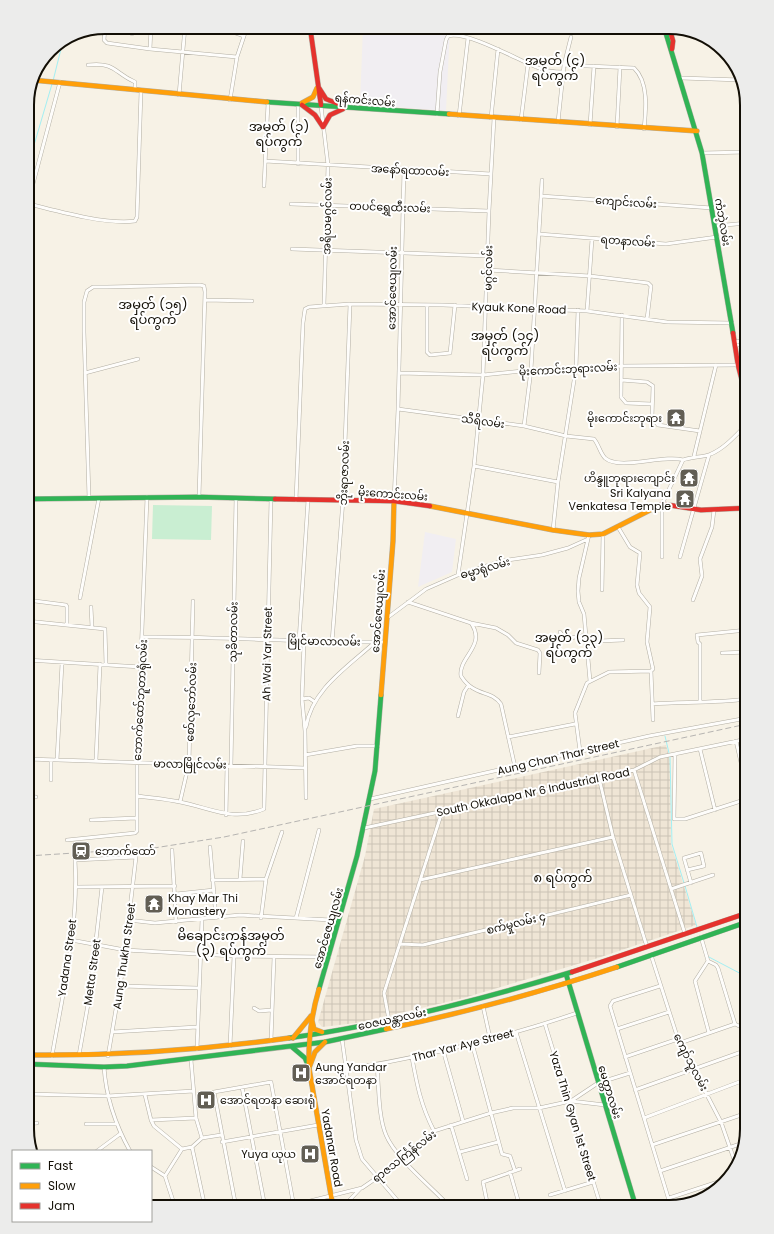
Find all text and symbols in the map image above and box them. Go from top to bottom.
district label: အမှတ် (၄) ရပ်ကွက် [525,51,585,86]
street label: ရန်ကင်းလမ်း [334,89,396,112]
district label: အမှတ် (၁) ရပ်ကွက် [249,117,309,152]
street label: အနော်ရထာလမ်း [370,160,450,181]
street label: အရိယမဂ္ဂင်လမ်း [318,177,337,255]
street label: ကျောင်းလမ်း [595,192,657,213]
street label: ကံဘဲ့လမ်း [711,197,735,247]
street label: တပင်ရွှေထီးလမ်း [349,198,431,217]
street label: ရတနာလမ်း [600,231,656,252]
street label: မဂ္ဂင်လမ်း [480,245,498,291]
street label: အောင်ဇေယျလမ်း [383,246,402,330]
district label: အမှတ် (၁၅) ရပ်ကွက် [118,295,188,330]
street label: Kyauk Kone Road [471,298,567,318]
district label: အမှတ် (၁၄) ရပ်ကွက် [471,326,539,361]
street label: မိုးကောင်းဘုရားလမ်း [518,358,618,381]
temple icon: မိုးကောင်းဘုရား [665,407,687,429]
street label: သီရိလမ်း [460,410,506,433]
place label: မိုးကောင်းဘုရား [587,410,662,427]
street label: ဘိုးရာဇာလမ်း [335,440,354,506]
temple icon: ဟိန္ဒူဘုရားကျောင်း [678,467,700,489]
place label: ဟိန္ဒူဘုရားကျောင်း [584,470,675,487]
street label: မိုးကောင်းလမ်း [357,484,429,505]
place label: Sri Kalyana Venkatesa Temple [569,485,671,514]
temple icon: Sri Kalyana Venkatesa Temple [674,488,696,510]
street label: ဓမ္မာရုံလမ်း [458,553,512,584]
street label: အောင်ဇေယျလမ်း [367,568,390,653]
street label: သုခိတာလမ်း [224,601,243,663]
street label: Ah Wai Yar Street [258,607,276,701]
district label: အမှတ် (၁၃) ရပ်ကွက် [535,628,603,663]
street label: မြိုင်မာလာလမ်း [287,632,361,651]
street label: ဘောက်ထော်ဘူတာရုံလမ်း [129,639,152,761]
street label: စော်လှဘော်လမ်း [182,662,201,742]
street label: Aung Chan Thar Street [496,735,620,779]
street label: မာလာမြိုင်လမ်း [153,755,227,774]
street label: South Okkalapa Nr 6 Industrial Road [435,764,631,820]
station icon: ဘောက်ထော် [70,840,92,862]
place label: ဘောက်ထော် [95,843,156,859]
district label: ၈ ရပ်ကွက် [534,868,592,888]
street label: အောင်ဇေယျလမ်း [309,885,348,971]
place label: Khay Mar Thi Monastery [168,890,238,919]
temple icon: Khay Mar Thi Monastery [143,893,165,915]
street label: Aung Thukha Street [109,902,139,1010]
street label: စက်မှုလမ်း ၄ [485,908,548,939]
street label: Yadana Street [54,918,80,998]
district label: မိချောင်းကန်အမှတ် (၃) ရပ်ကွက် [177,926,285,961]
street label: Metta Street [79,938,105,1006]
street label: ဝေဇယန္တာလမ်း [356,1004,428,1035]
street label: Thar Yar Aye Street [411,1025,515,1065]
street label: ကျော်သူလမ်း [669,1030,713,1094]
street label: Yaza Thin Gyan 1st Street [546,1049,600,1183]
place label: Aung Yandar အောင်ရတနာ [315,1059,387,1089]
hospital icon: Aung Yandar အောင်ရတနာ [290,1062,312,1084]
street label: မေတ္တာလမ်း [593,1063,626,1121]
hospital icon: အောင်ရတနာ ဆေးရုံ [195,1089,217,1111]
place label: အောင်ရတနာ ဆေးရုံ [220,1092,315,1109]
street label: Yadanar Road [317,1108,347,1188]
street label: ရာဇသင်္ကြန်လမ်း [369,1126,440,1187]
hospital icon: Yuya ယုယ [299,1143,321,1165]
place label: Yuya ယုယ [241,1146,296,1163]
legend [12,1150,152,1222]
text: Fast [48,1157,73,1174]
text: Slow [48,1177,76,1194]
text: Jam [48,1197,75,1214]

